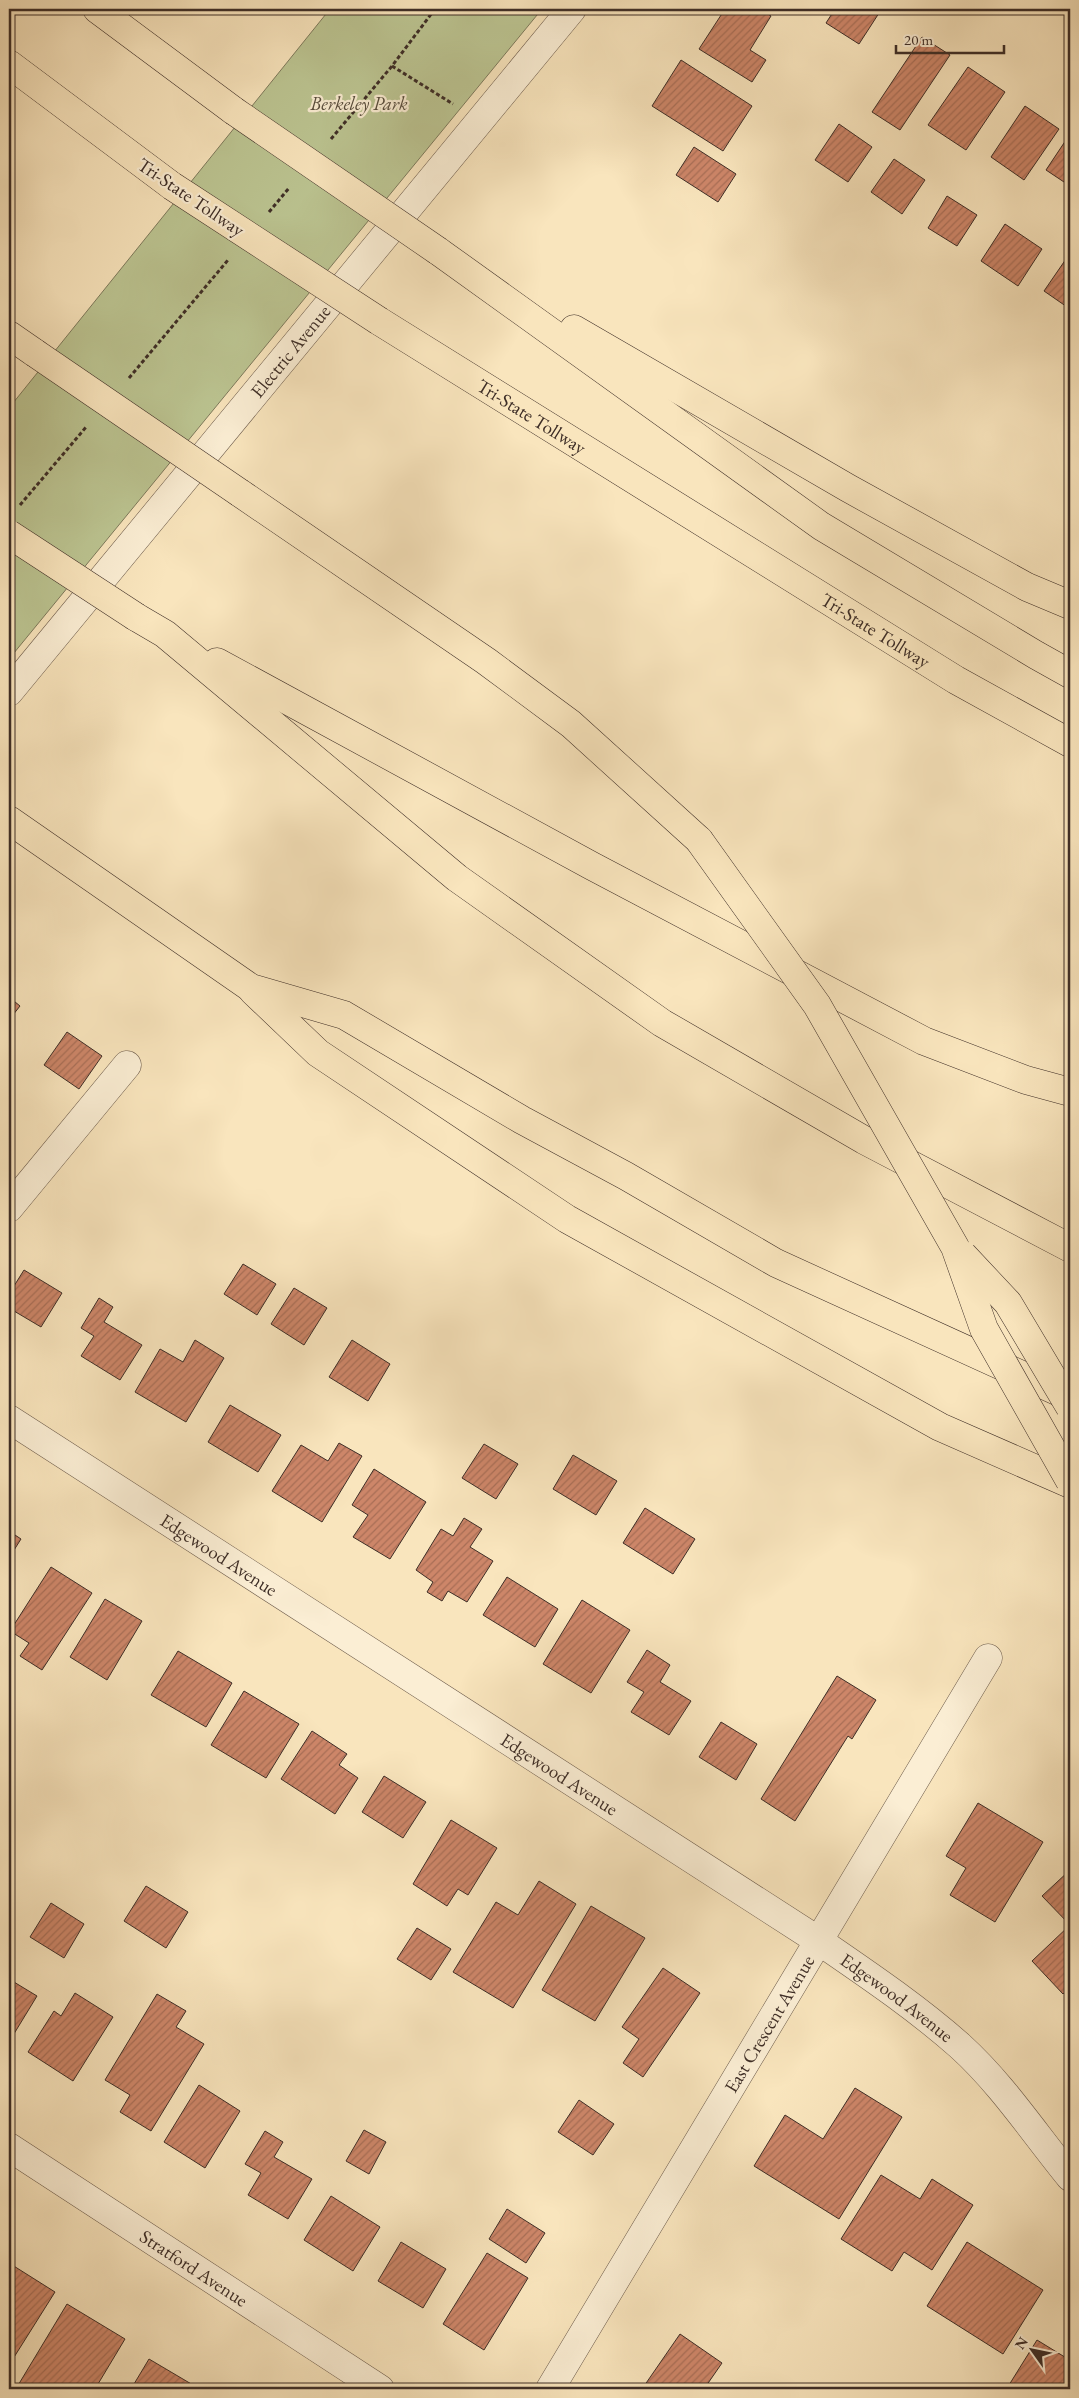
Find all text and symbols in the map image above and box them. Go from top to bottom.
scale bar [896,22,1004,54]
text: 20 m [904,30,933,49]
park label: Berkeley Park [309,91,408,116]
street label: Tri-State Tollway [133,152,250,242]
street label: Electric Avenue [244,299,336,403]
street label: Tri-State Tollway [473,373,592,460]
street label: Tri-State Tollway [816,587,936,674]
street label: Edgewood Avenue [156,1507,283,1601]
street label: Edgewood Avenue [496,1727,623,1821]
street label: Edgewood Avenue [836,1947,959,2048]
street label: East Crescent Avenue [718,1950,820,2097]
street label: Stratford Avenue [135,2223,253,2312]
north arrow [1006,2326,1056,2376]
text: N [1010,2333,1032,2353]

